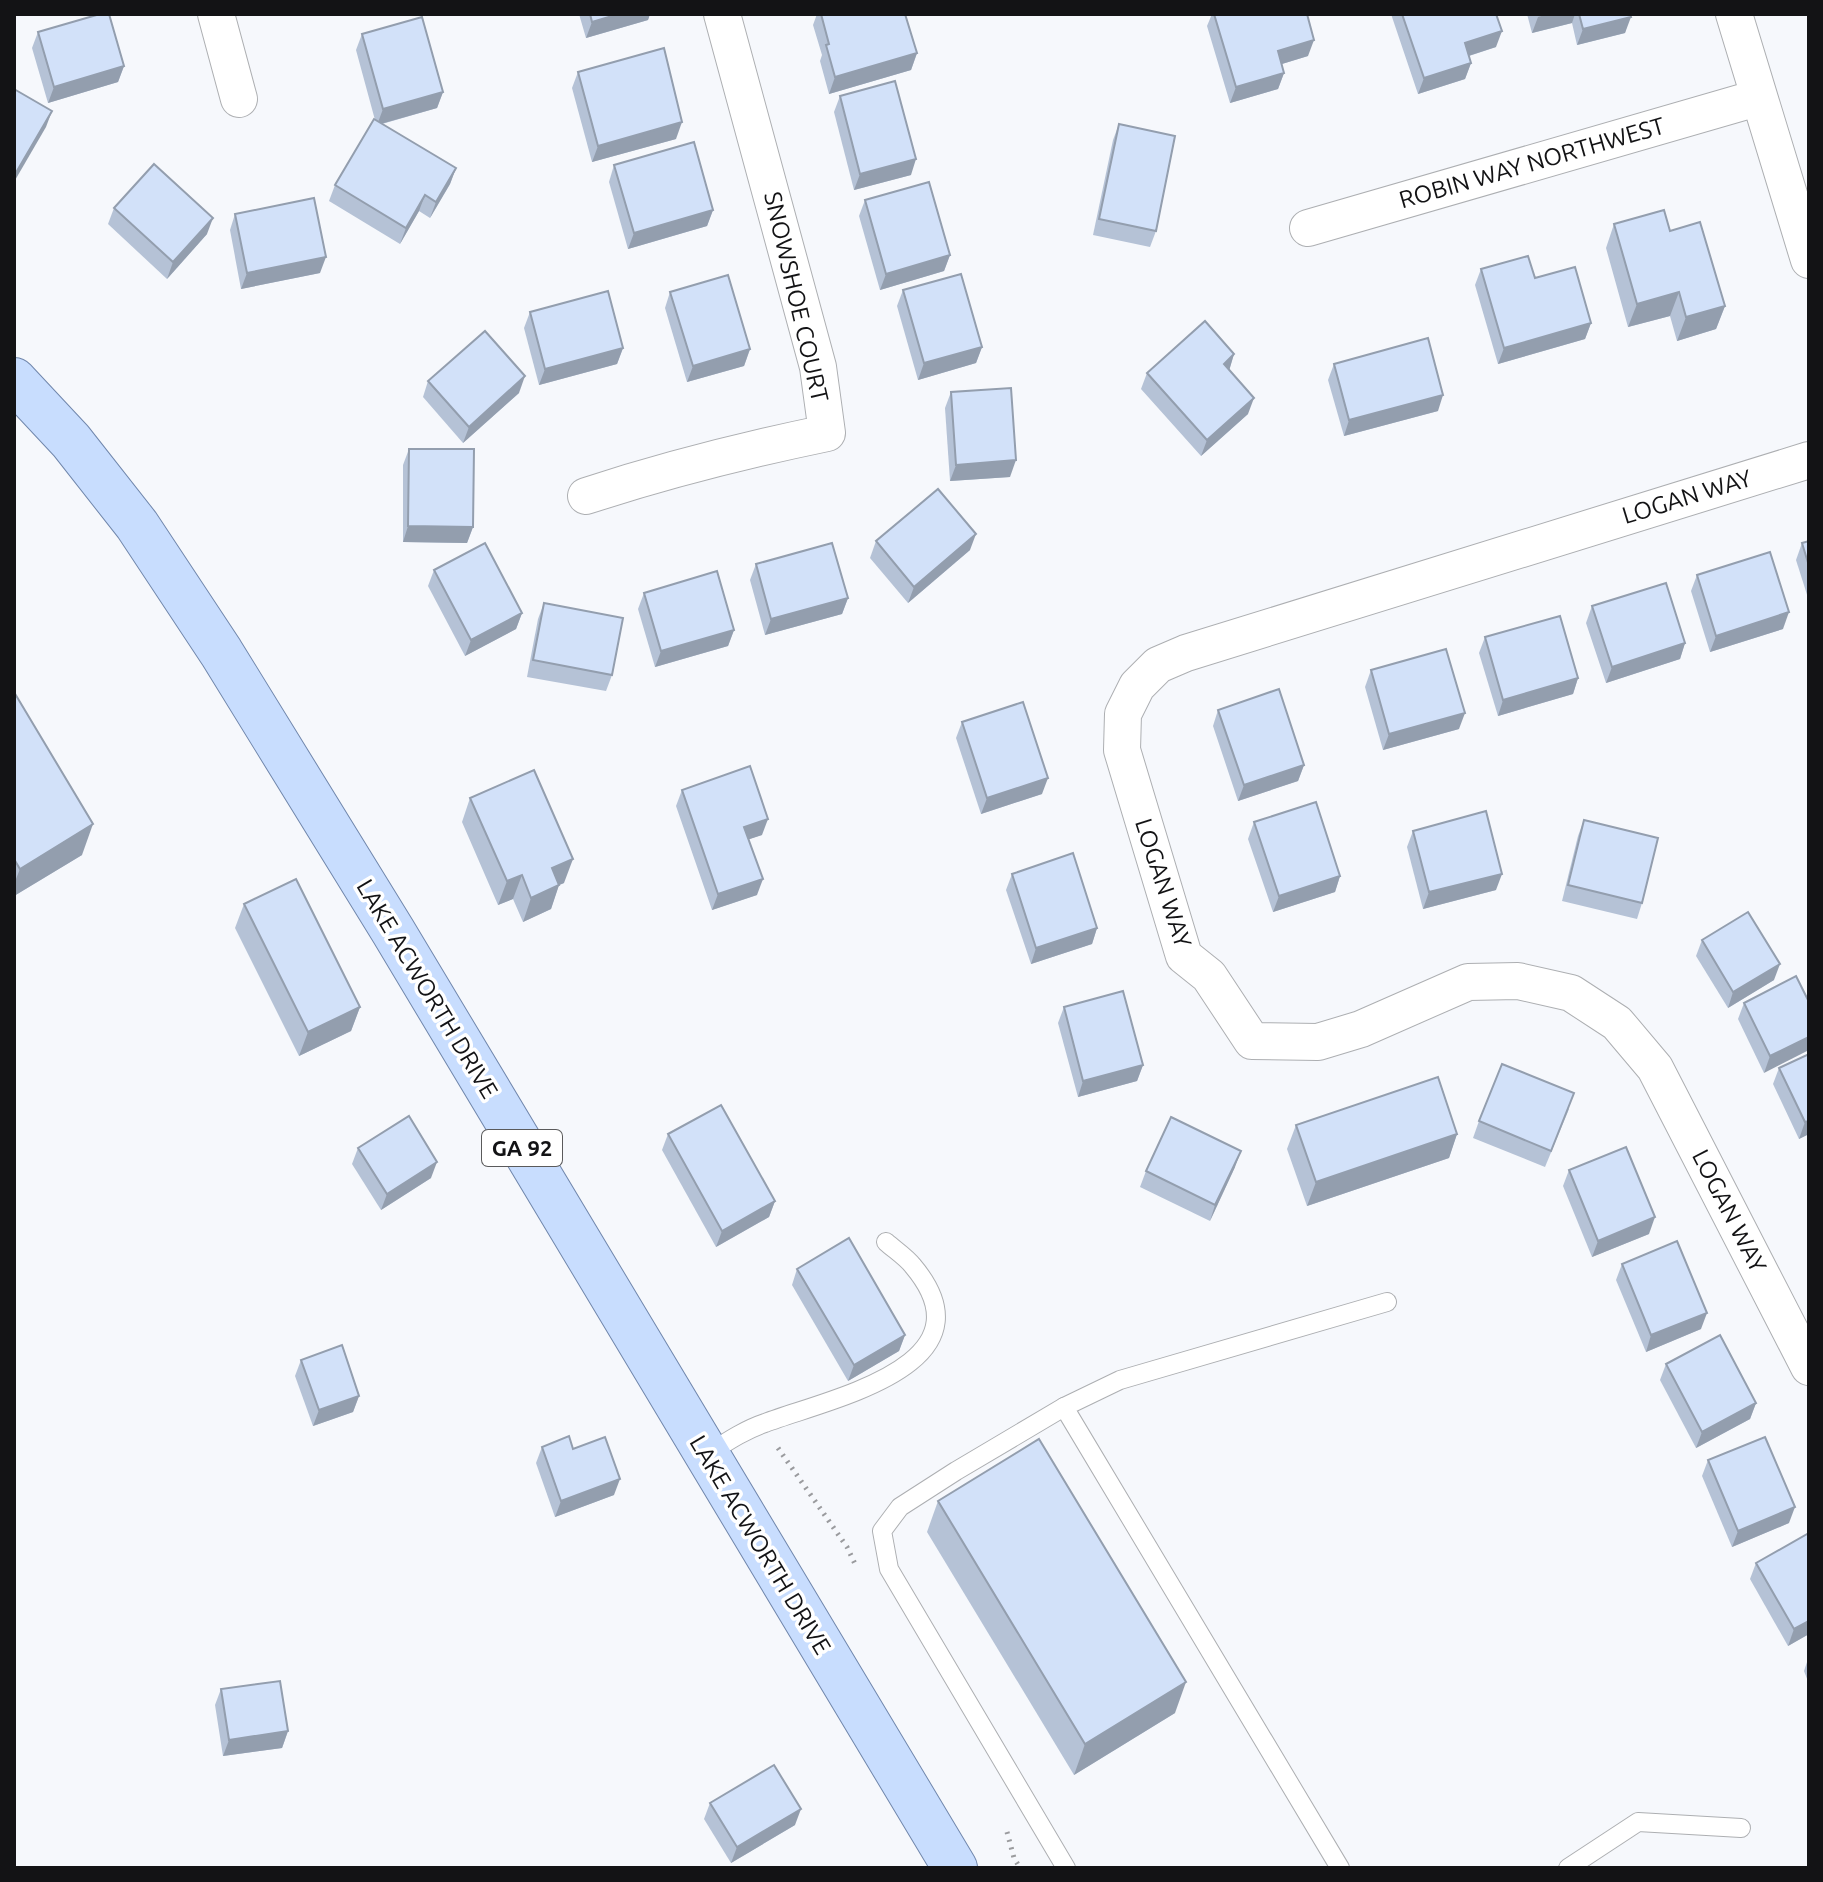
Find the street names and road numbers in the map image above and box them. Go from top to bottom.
street label: ROBIN WAY NORTHWEST [1396,112,1668,213]
street label: SNOWSHOE COURT [759,189,834,405]
street label: LOGAN WAY [1619,464,1755,529]
street label: LOGAN WAY [1130,815,1197,951]
street label: LAKE ACWORTH DRIVE [351,875,503,1103]
road number: GA 92 [482,1130,562,1166]
street label: LOGAN WAY [1687,1145,1772,1277]
street label: LAKE ACWORTH DRIVE [684,1431,836,1659]

